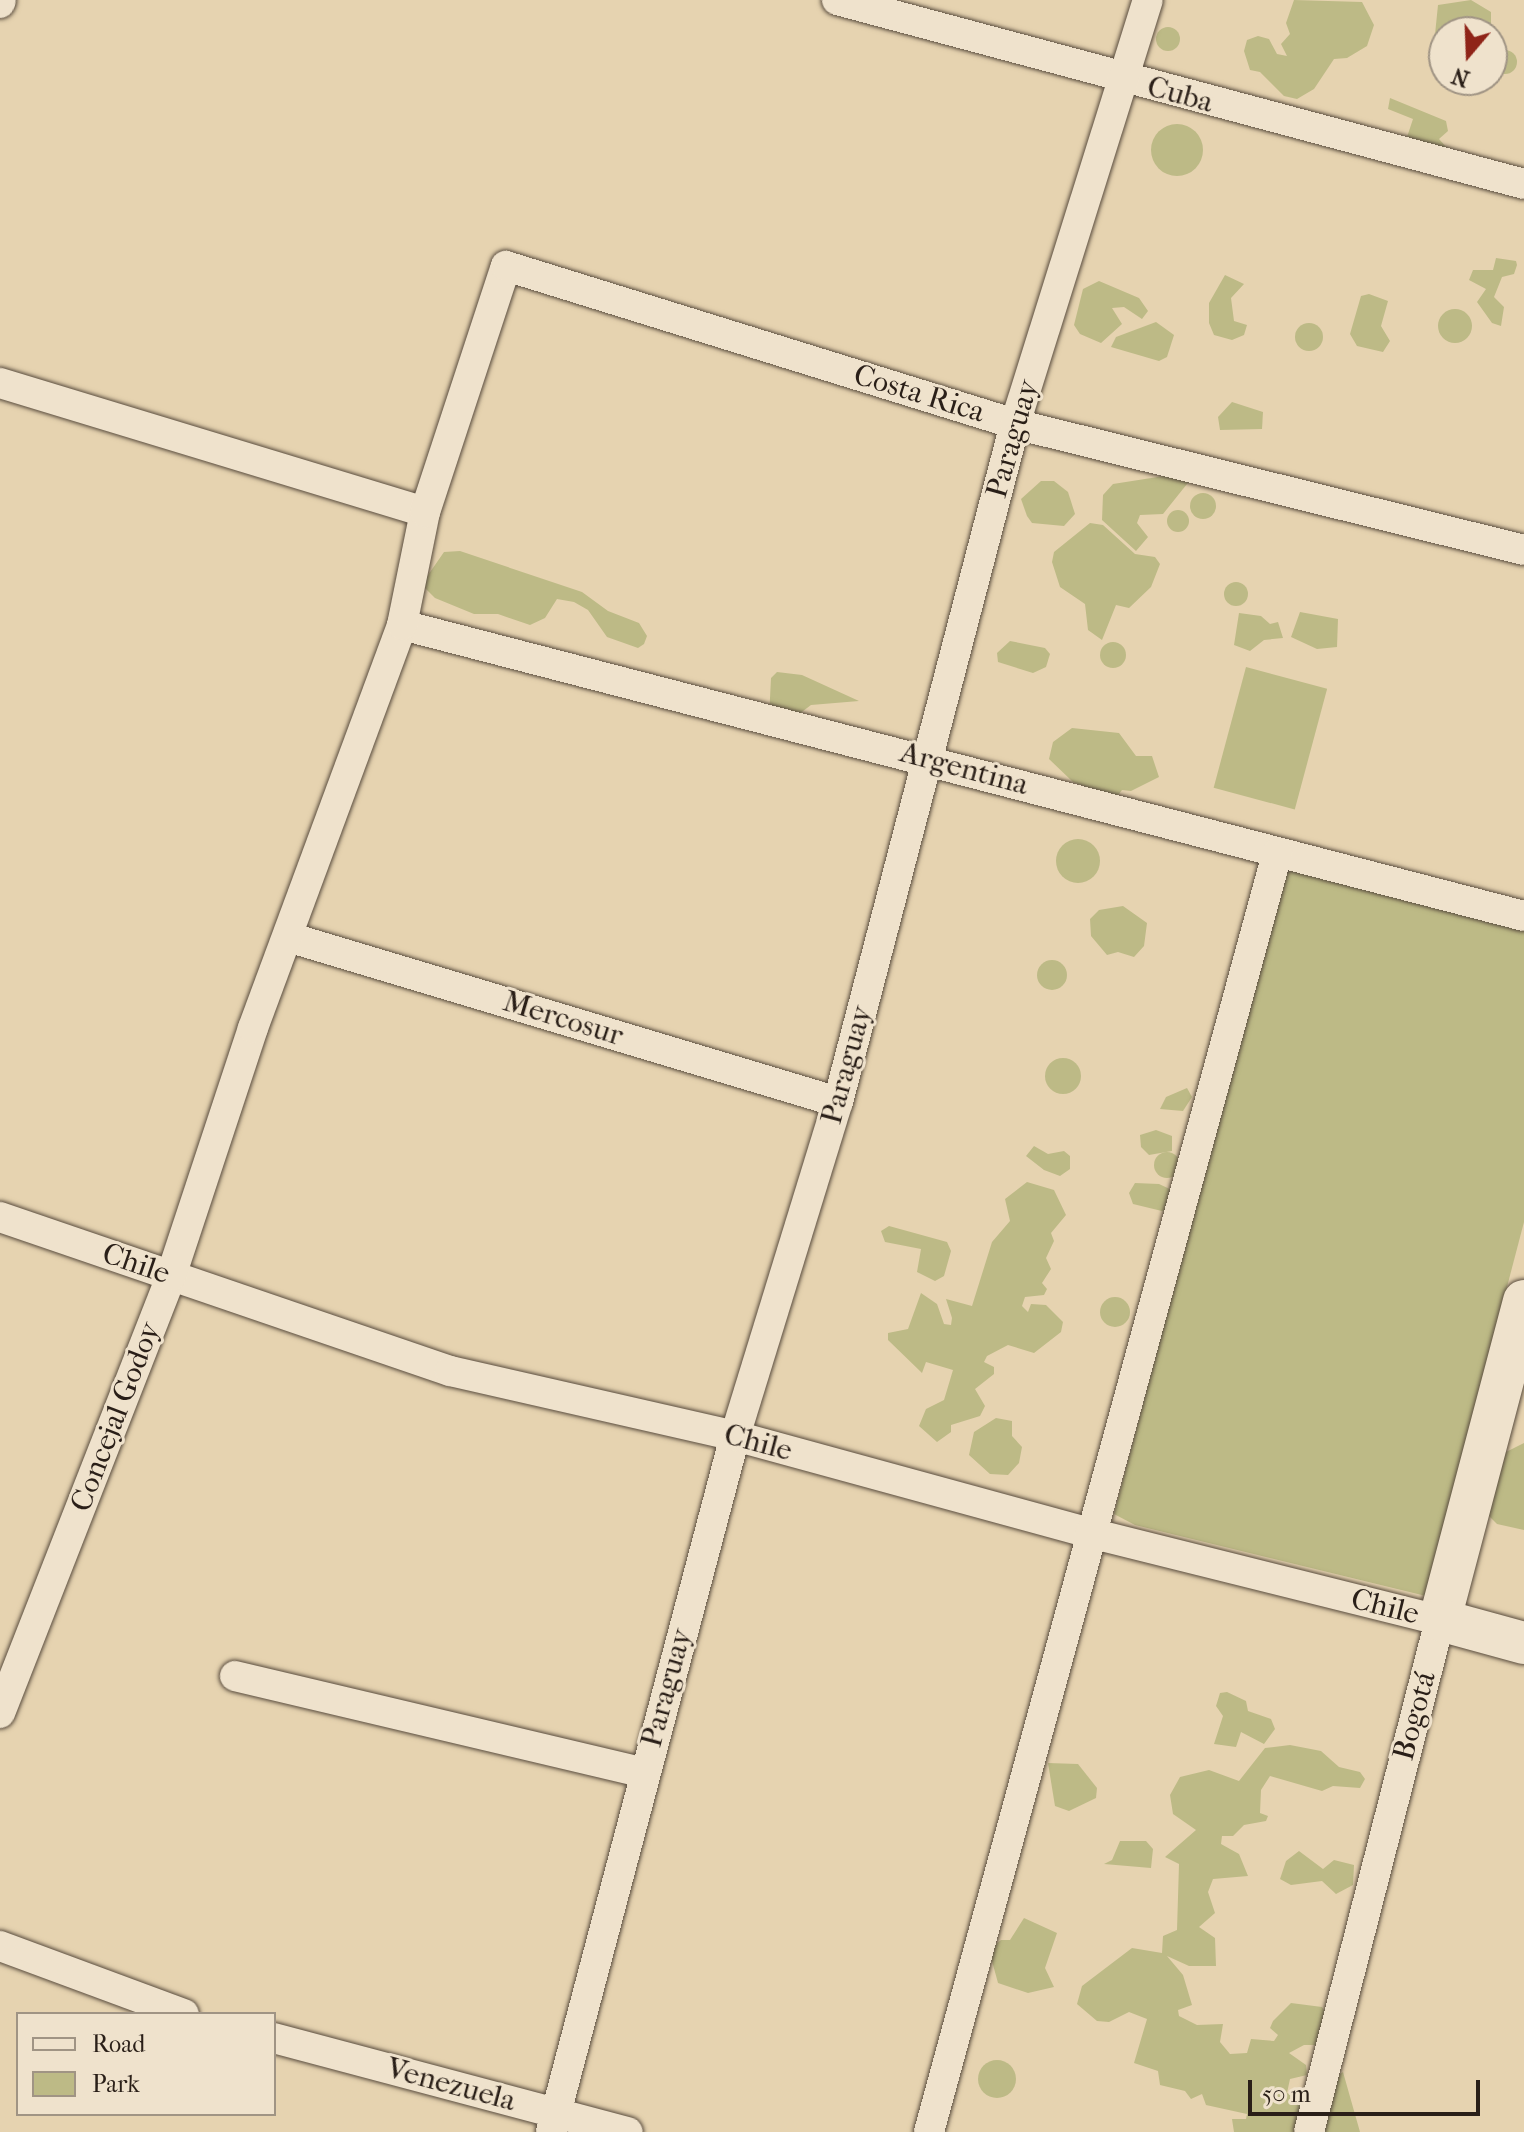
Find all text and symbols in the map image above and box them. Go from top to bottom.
north arrow [1428,16,1508,96]
text: N [1449,62,1473,92]
street label: Cuba [1143,69,1217,121]
street label: Costa Rica [849,357,989,431]
street label: Paraguay [979,376,1047,502]
street label: Argentina [896,735,1032,803]
street label: Mercosur [499,984,627,1054]
street label: Paraguay [814,1002,880,1128]
street label: Chile [98,1236,174,1292]
street label: Concejal Godoy [63,1317,169,1517]
street label: Chile [720,1417,796,1469]
street label: Chile [1347,1581,1423,1633]
street label: Paraguay [634,1625,700,1751]
street label: Bogotá [1386,1668,1444,1764]
legend [16,2012,276,2116]
text: Road [92,2030,145,2058]
street label: Venezuela [383,2051,519,2119]
scale bar [1252,2064,1484,2114]
text: Park [92,2070,140,2098]
text: 50 m [1262,2080,1311,2108]

